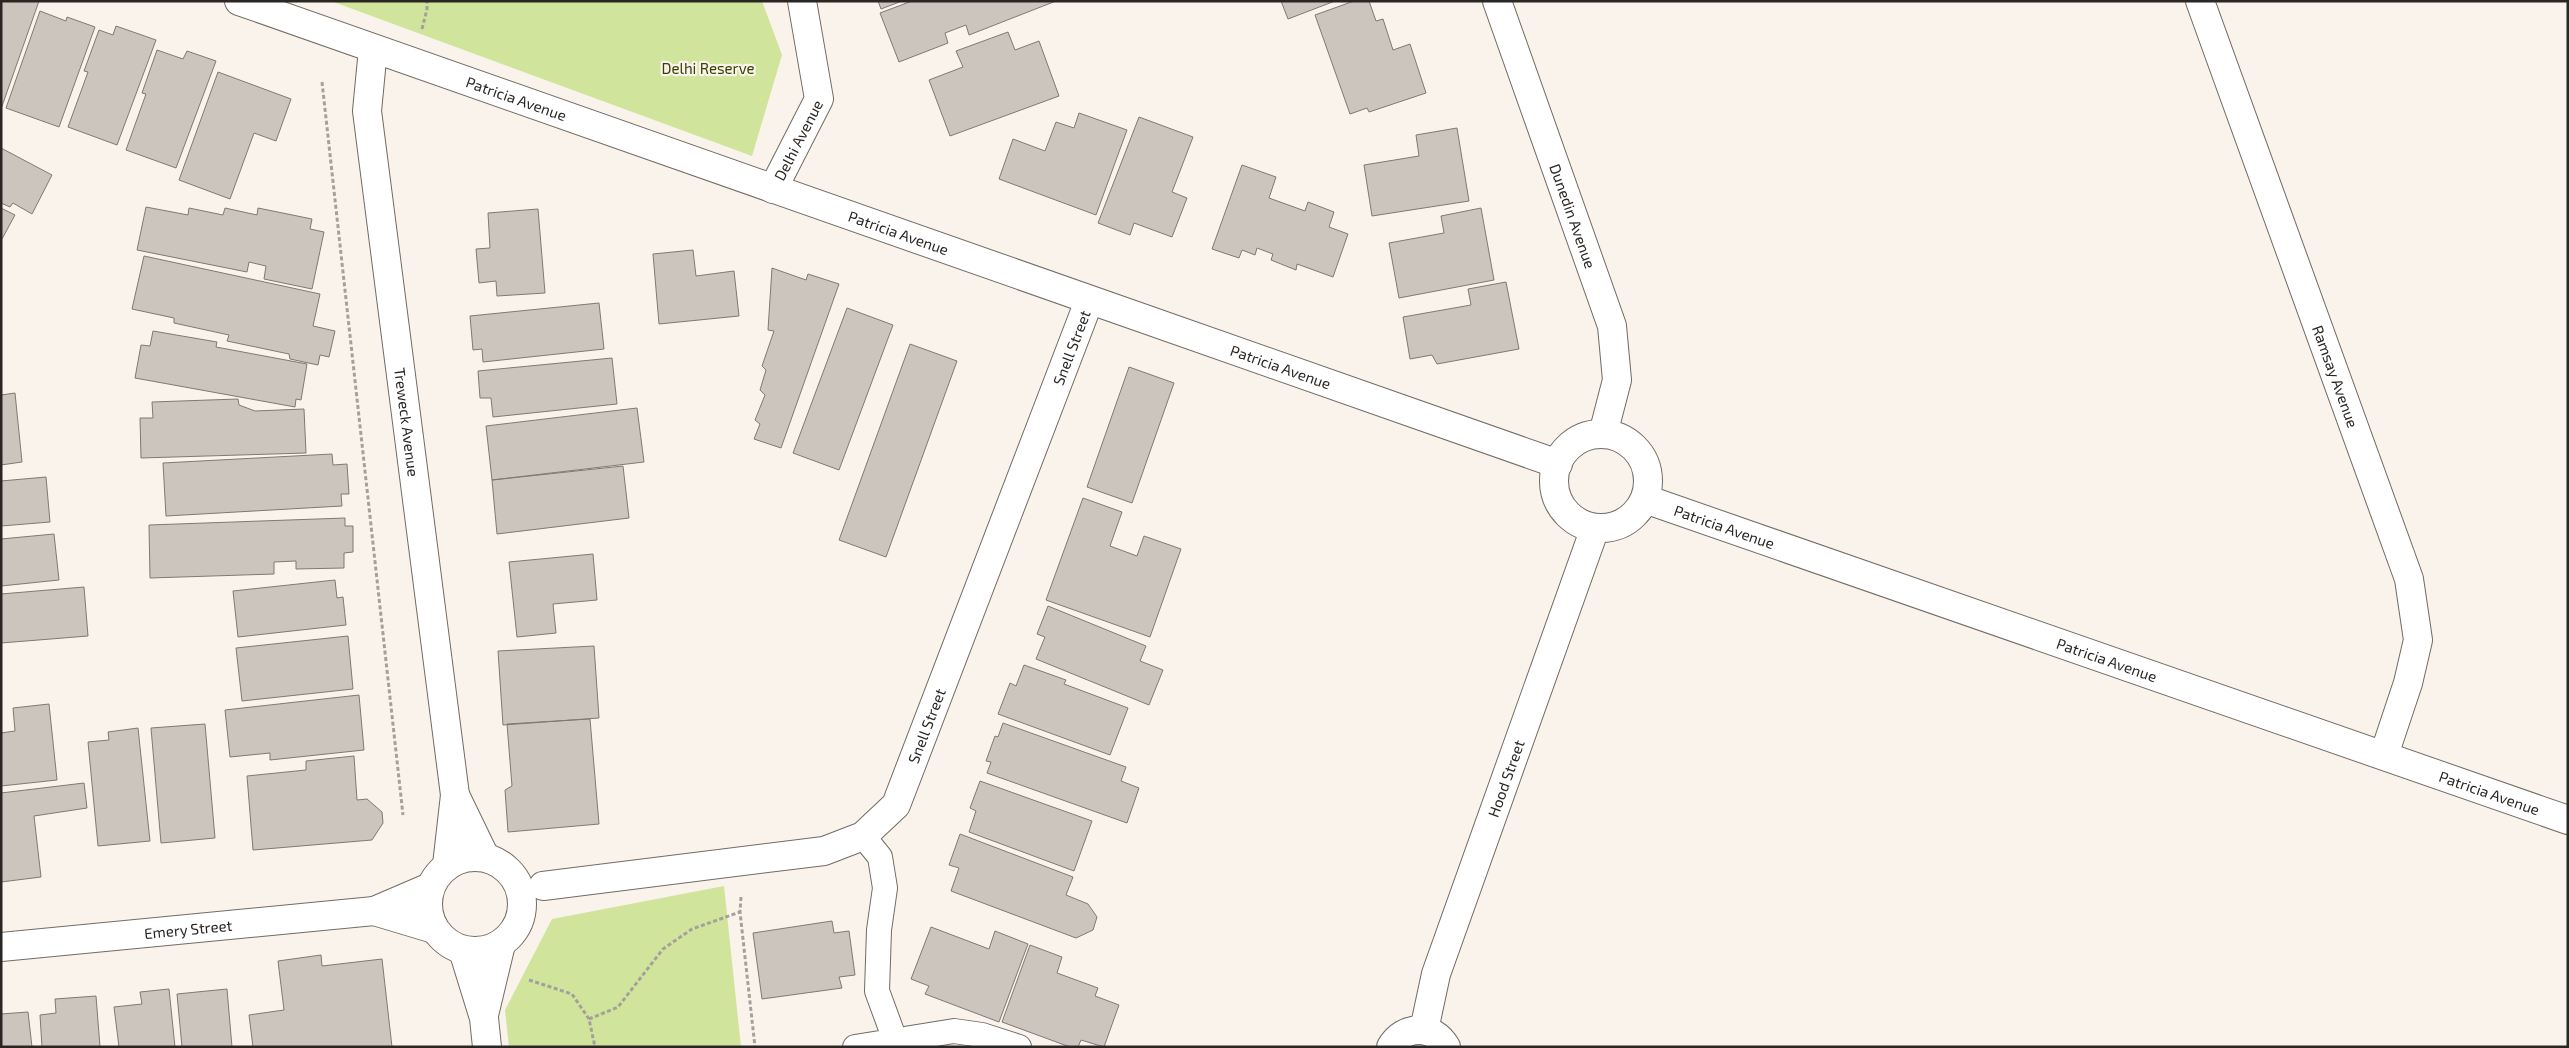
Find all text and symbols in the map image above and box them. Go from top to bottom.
park label: Delhi Reserve [661,59,755,77]
street label: Patricia Avenue [464,72,569,124]
street label: Delhi Avenue [770,97,826,183]
street label: Dunedin Avenue [1546,161,1600,271]
street label: Patricia Avenue [846,207,951,258]
street label: Snell Street [1049,307,1094,388]
street label: Ramsay Avenue [2309,323,2362,430]
street label: Patricia Avenue [1228,341,1333,393]
street label: Treweck Avenue [391,367,423,478]
street label: Patricia Avenue [1672,501,1777,552]
street label: Patricia Avenue [2054,634,2159,685]
street label: Snell Street [904,686,949,766]
street label: Hood Street [1484,737,1528,819]
street label: Patricia Avenue [2437,767,2542,818]
street label: Emery Street [143,916,233,942]

